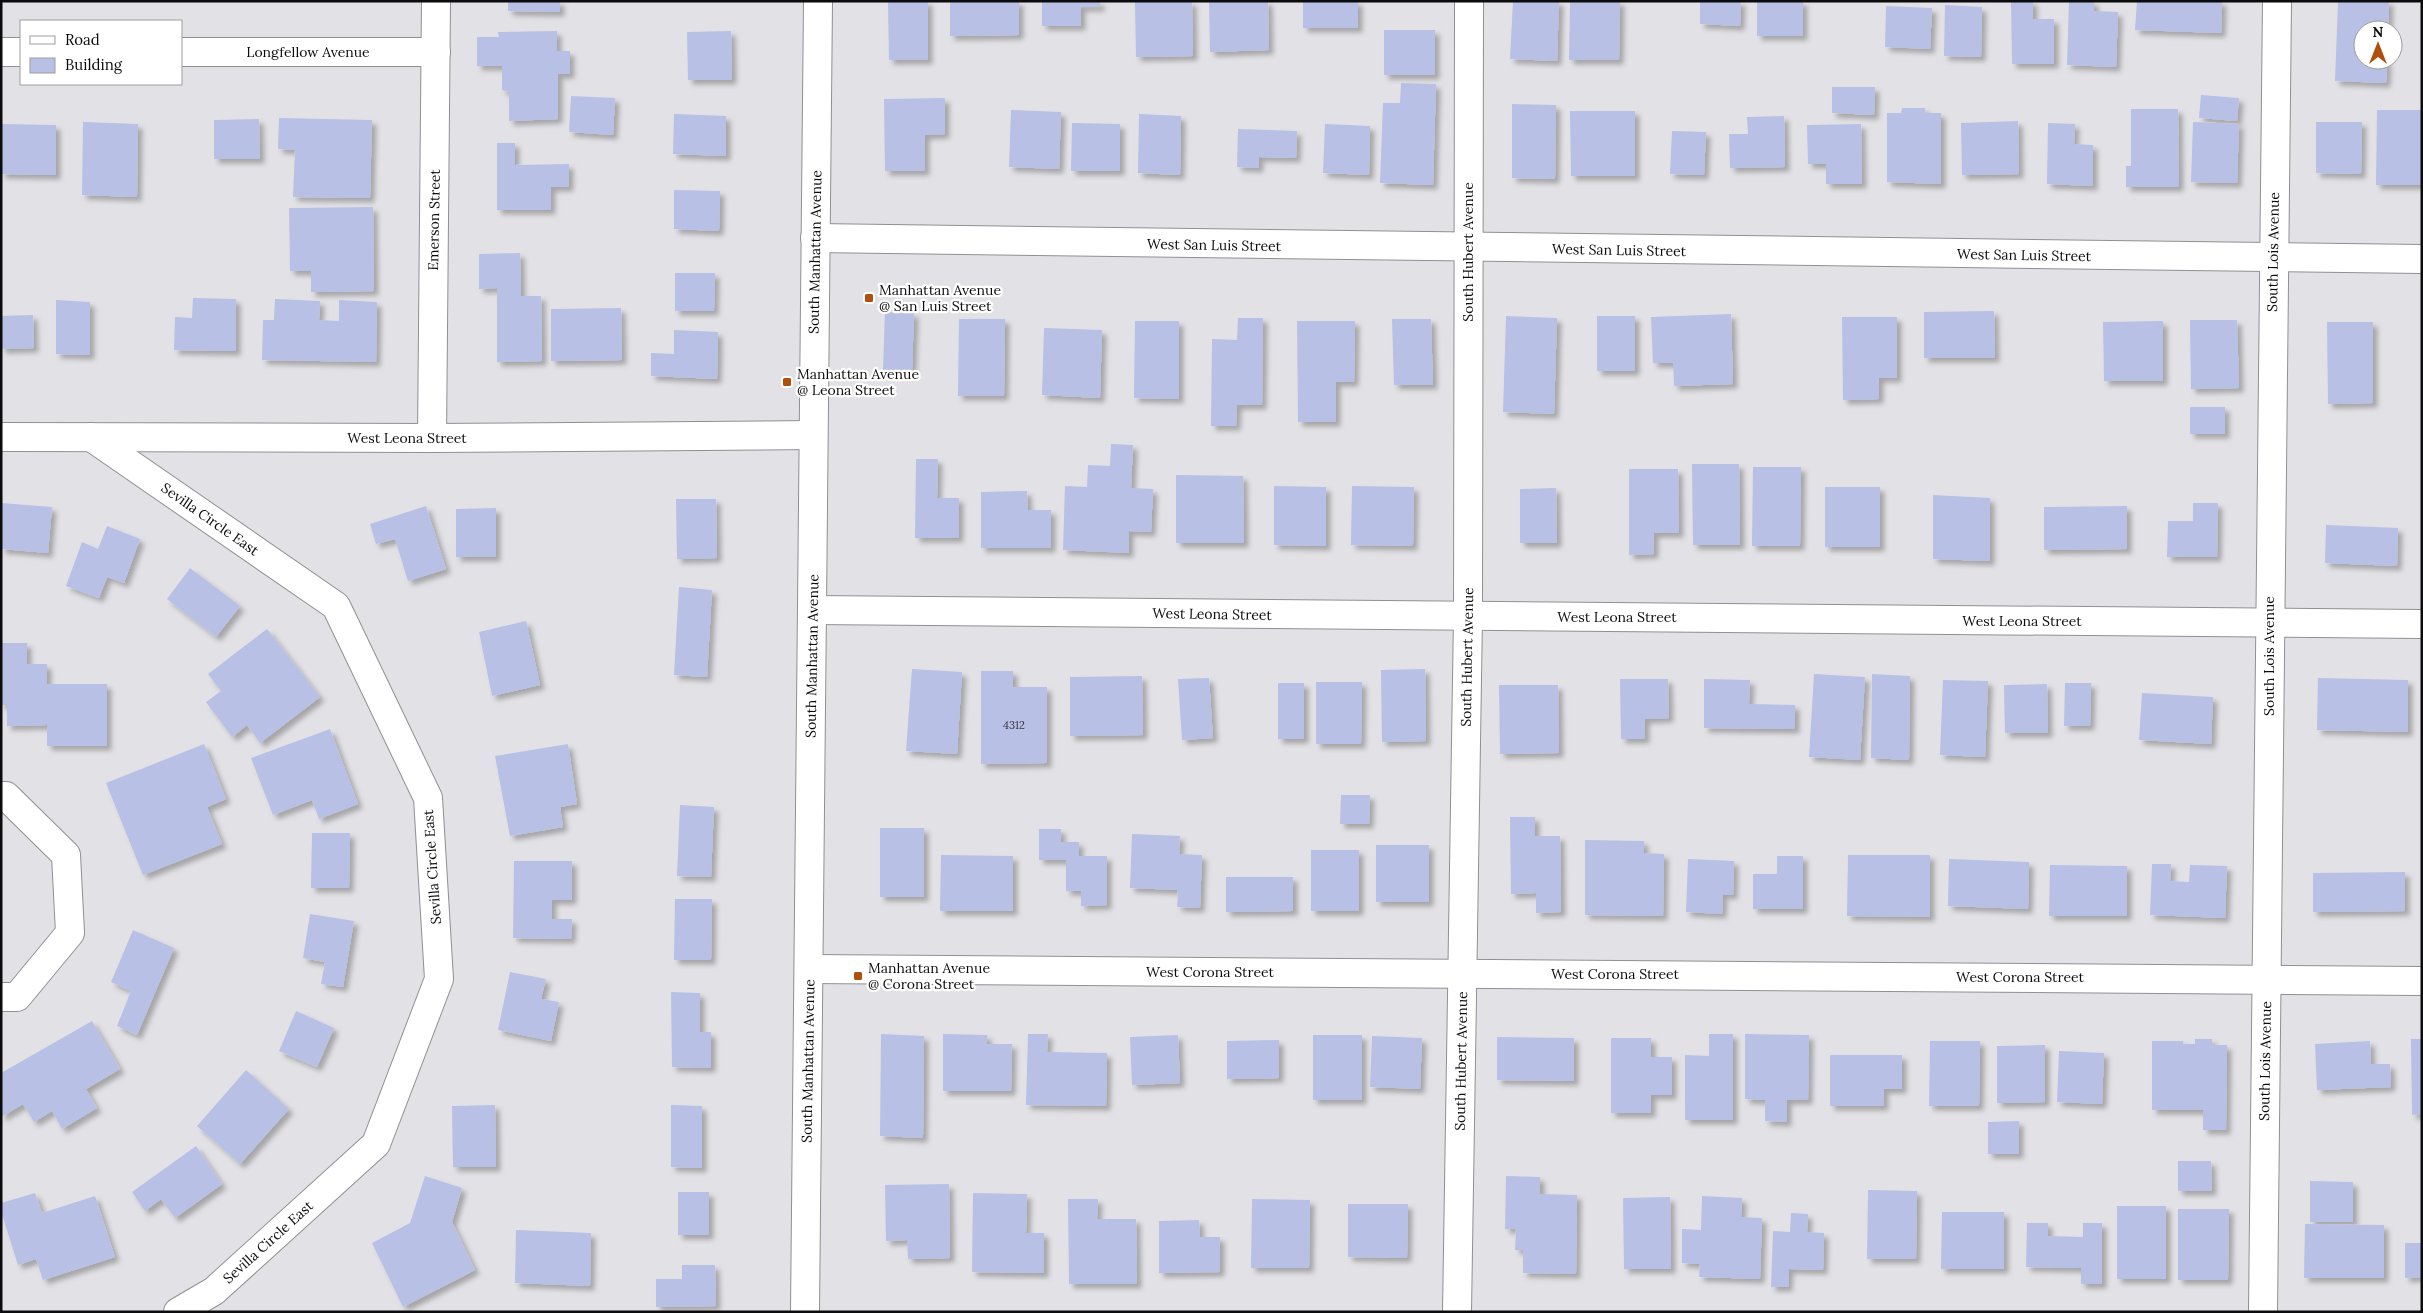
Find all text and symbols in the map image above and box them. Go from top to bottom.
legend [20,20,182,85]
north arrow [2353,20,2403,70]
text: N [2373,23,2384,41]
text: Road [65,30,100,49]
street label: Longfellow Avenue [246,43,370,61]
text: Building [65,55,123,74]
street label: Emerson Street [424,169,444,271]
street label: South Manhattan Avenue [805,169,825,334]
street label: South Hubert Avenue [1459,182,1477,322]
street label: South Lois Avenue [2263,192,2283,312]
street label: West San Luis Street [1147,235,1282,255]
street label: West San Luis Street [1552,240,1687,260]
street label: West San Luis Street [1957,245,2092,265]
place label: Manhattan Avenue @ San Luis Street [879,281,1001,315]
marker: Manhattan Avenue @ San Luis Street [863,292,875,304]
place label: Manhattan Avenue @ Leona Street [797,365,919,399]
marker: Manhattan Avenue @ Leona Street [781,376,793,388]
street label: West Leona Street [347,429,467,447]
street label: Sevilla Circle East [158,479,263,560]
street label: South Manhattan Avenue [802,573,822,738]
street label: South Hubert Avenue [1457,587,1477,727]
street label: South Lois Avenue [2260,596,2278,716]
street label: West Leona Street [1152,604,1272,624]
street label: West Leona Street [1557,608,1677,626]
street label: West Leona Street [1962,612,2082,630]
house number: 4312 [1003,718,1025,732]
street label: Sevilla Circle East [419,808,445,925]
place label: Manhattan Avenue @ Corona Street [868,959,990,993]
street label: West Corona Street [1146,963,1274,981]
street label: West Corona Street [1551,965,1679,983]
street label: West Corona Street [1956,968,2084,986]
marker: Manhattan Avenue @ Corona Street [852,970,864,982]
street label: South Manhattan Avenue [798,978,818,1143]
street label: South Hubert Avenue [1451,991,1471,1131]
street label: South Lois Avenue [2255,1001,2275,1121]
street label: Sevilla Circle East [219,1196,317,1287]

